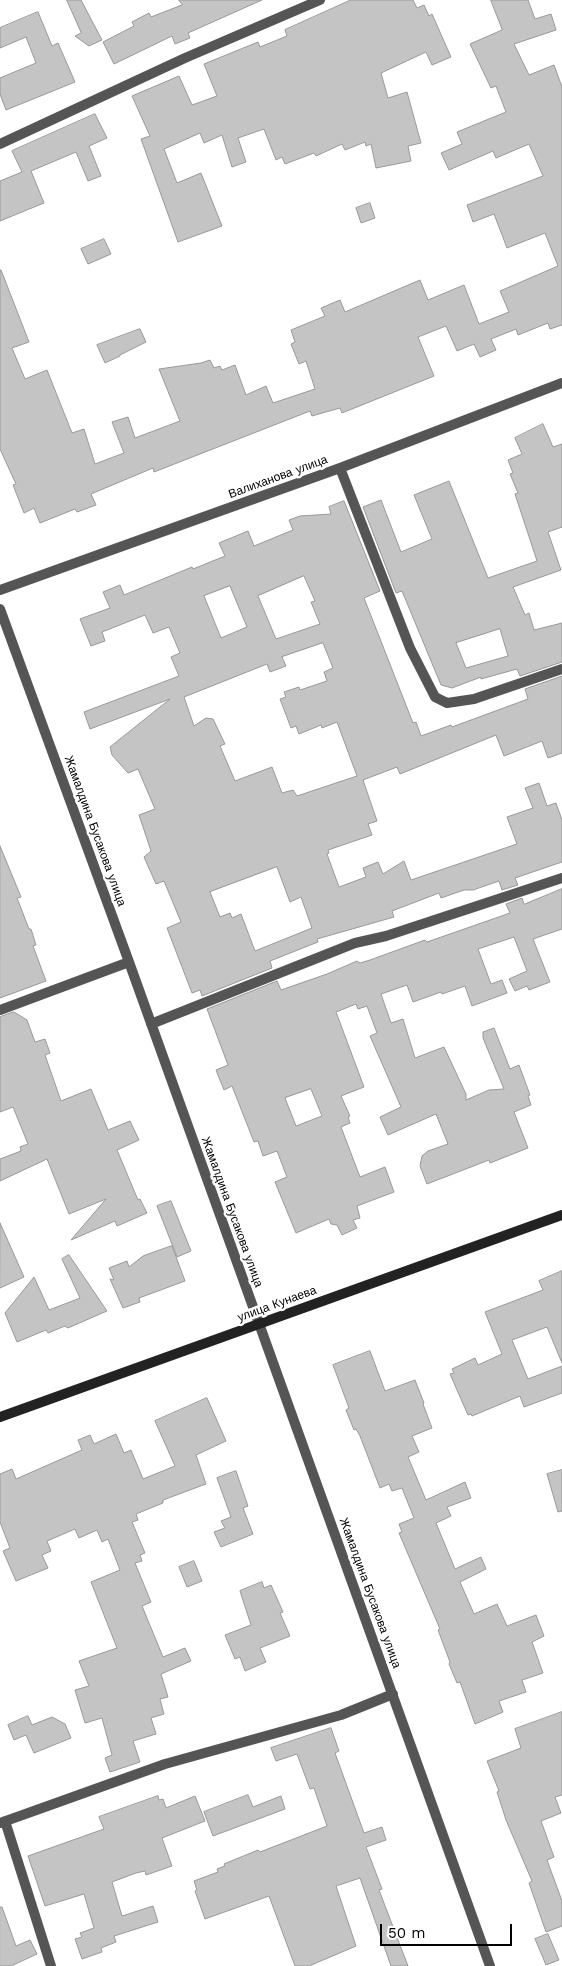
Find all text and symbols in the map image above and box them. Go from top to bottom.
street label: Валиханова улица [227,452,329,502]
street label: Жамалдина Бусакова улица [61,754,129,908]
street label: Жамалдина Бусакова улица [198,1135,266,1289]
street label: улица Кунаева [236,1283,318,1325]
street label: Жамалдина Бусакова улица [336,1516,404,1670]
scale bar [382,1914,514,1946]
text: 50 m [388,1924,425,1942]

